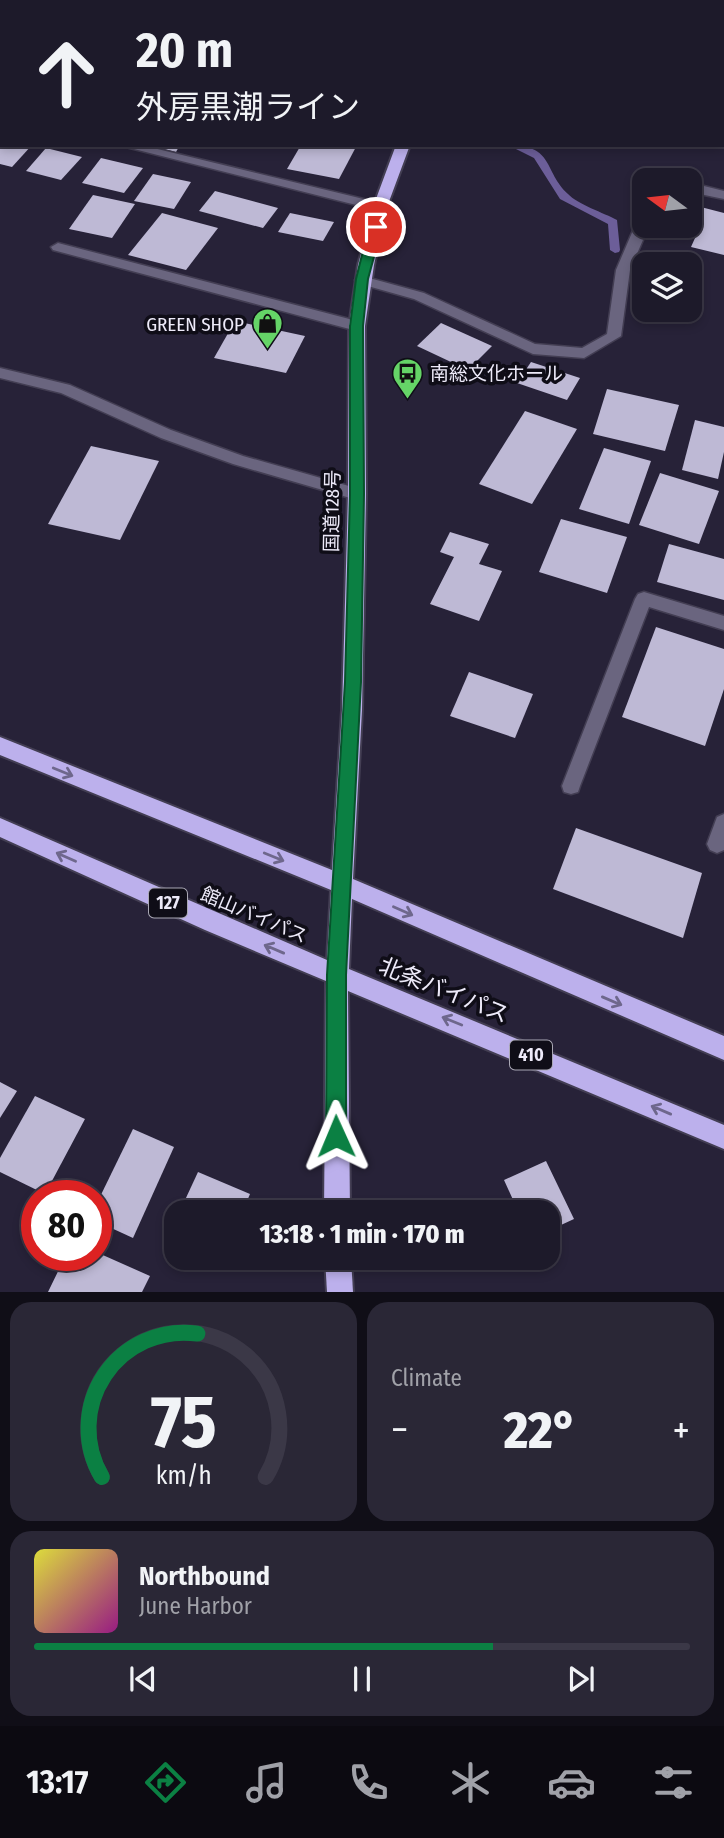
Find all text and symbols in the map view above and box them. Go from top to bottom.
text: 20 m [136,21,233,80]
icon: ahead [21,28,112,119]
text: 外房黒潮ライン [136,88,360,126]
north arrow [632,168,702,238]
map controls [632,168,702,322]
pin [346,197,406,257]
icon: arrive [357,208,395,246]
button: layers [632,252,702,322]
shop icon: GREEN SHOP [250,307,284,351]
place label: GREEN SHOP [146,313,244,336]
bus stop icon: 南総文化ホール [390,356,424,400]
place label: 南総文化ホール [430,362,563,385]
street label: 国道128号 [320,470,344,552]
one-way arrow [52,766,74,779]
one-way arrow [56,850,77,863]
one-way arrow [263,851,285,864]
street label: 館山バイパス [197,882,311,948]
road number: 127 [149,888,187,918]
one-way arrow [392,905,413,918]
one-way arrow [264,941,285,954]
street label: 北条バイパス [375,951,513,1029]
one-way arrow [601,995,623,1008]
one-way arrow [441,1014,463,1027]
road number: 410 [510,1040,552,1070]
position arrow [299,1099,373,1173]
one-way arrow [651,1103,672,1116]
speed limit sign: 80 [21,1180,112,1271]
text: 13:18 · 1 min · 170 m [259,1219,465,1250]
text: Climate [391,1364,462,1392]
text: 75 [150,1380,217,1467]
text: 22° [504,1399,577,1462]
text: − [391,1407,408,1453]
text: + [673,1407,690,1453]
text: km/h [156,1461,211,1491]
text: Northbound [139,1561,270,1592]
text: June Harbor [139,1592,252,1620]
icon: previous [124,1660,162,1698]
icon: pause [343,1660,381,1698]
icon: next [562,1660,600,1698]
icon: directions [141,1758,190,1807]
icon: music [242,1758,291,1807]
icon: phone [344,1758,393,1807]
icon: climate [446,1758,495,1807]
icon: car [547,1758,596,1807]
icon: filters [649,1758,698,1807]
text: 13:17 [26,1763,88,1801]

